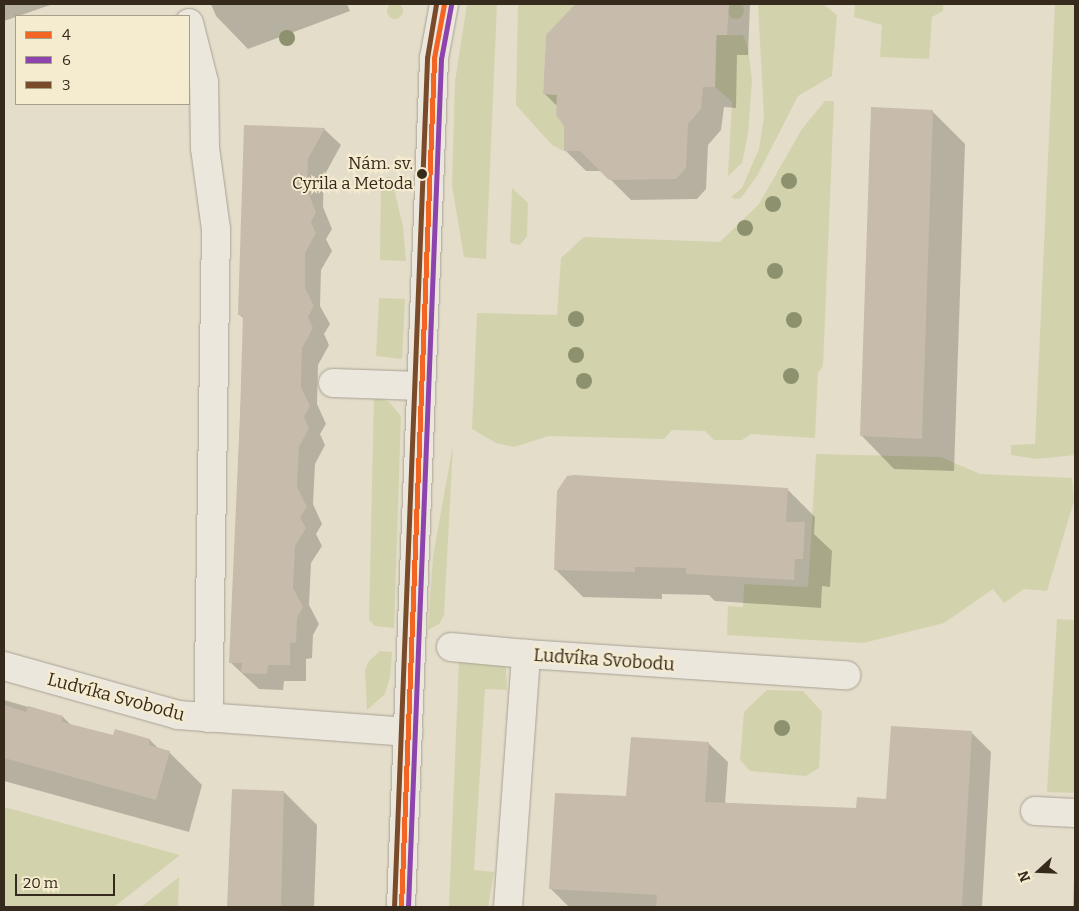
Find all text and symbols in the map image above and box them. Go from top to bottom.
legend [15,15,190,105]
text: 4 [62,26,71,44]
text: 6 [62,51,71,69]
text: 3 [62,76,71,94]
place label: Nám. sv. Cyrila a Metoda [292,154,413,194]
marker: Nám. sv. Cyrila a Metoda [417,169,427,179]
street label: Ludvíka Svobodu [533,644,675,676]
street label: Ludvíka Svobodu [45,668,187,726]
north arrow [1014,846,1064,896]
scale bar [18,864,118,896]
text: N [1015,868,1034,884]
text: 20 m [23,874,58,892]

